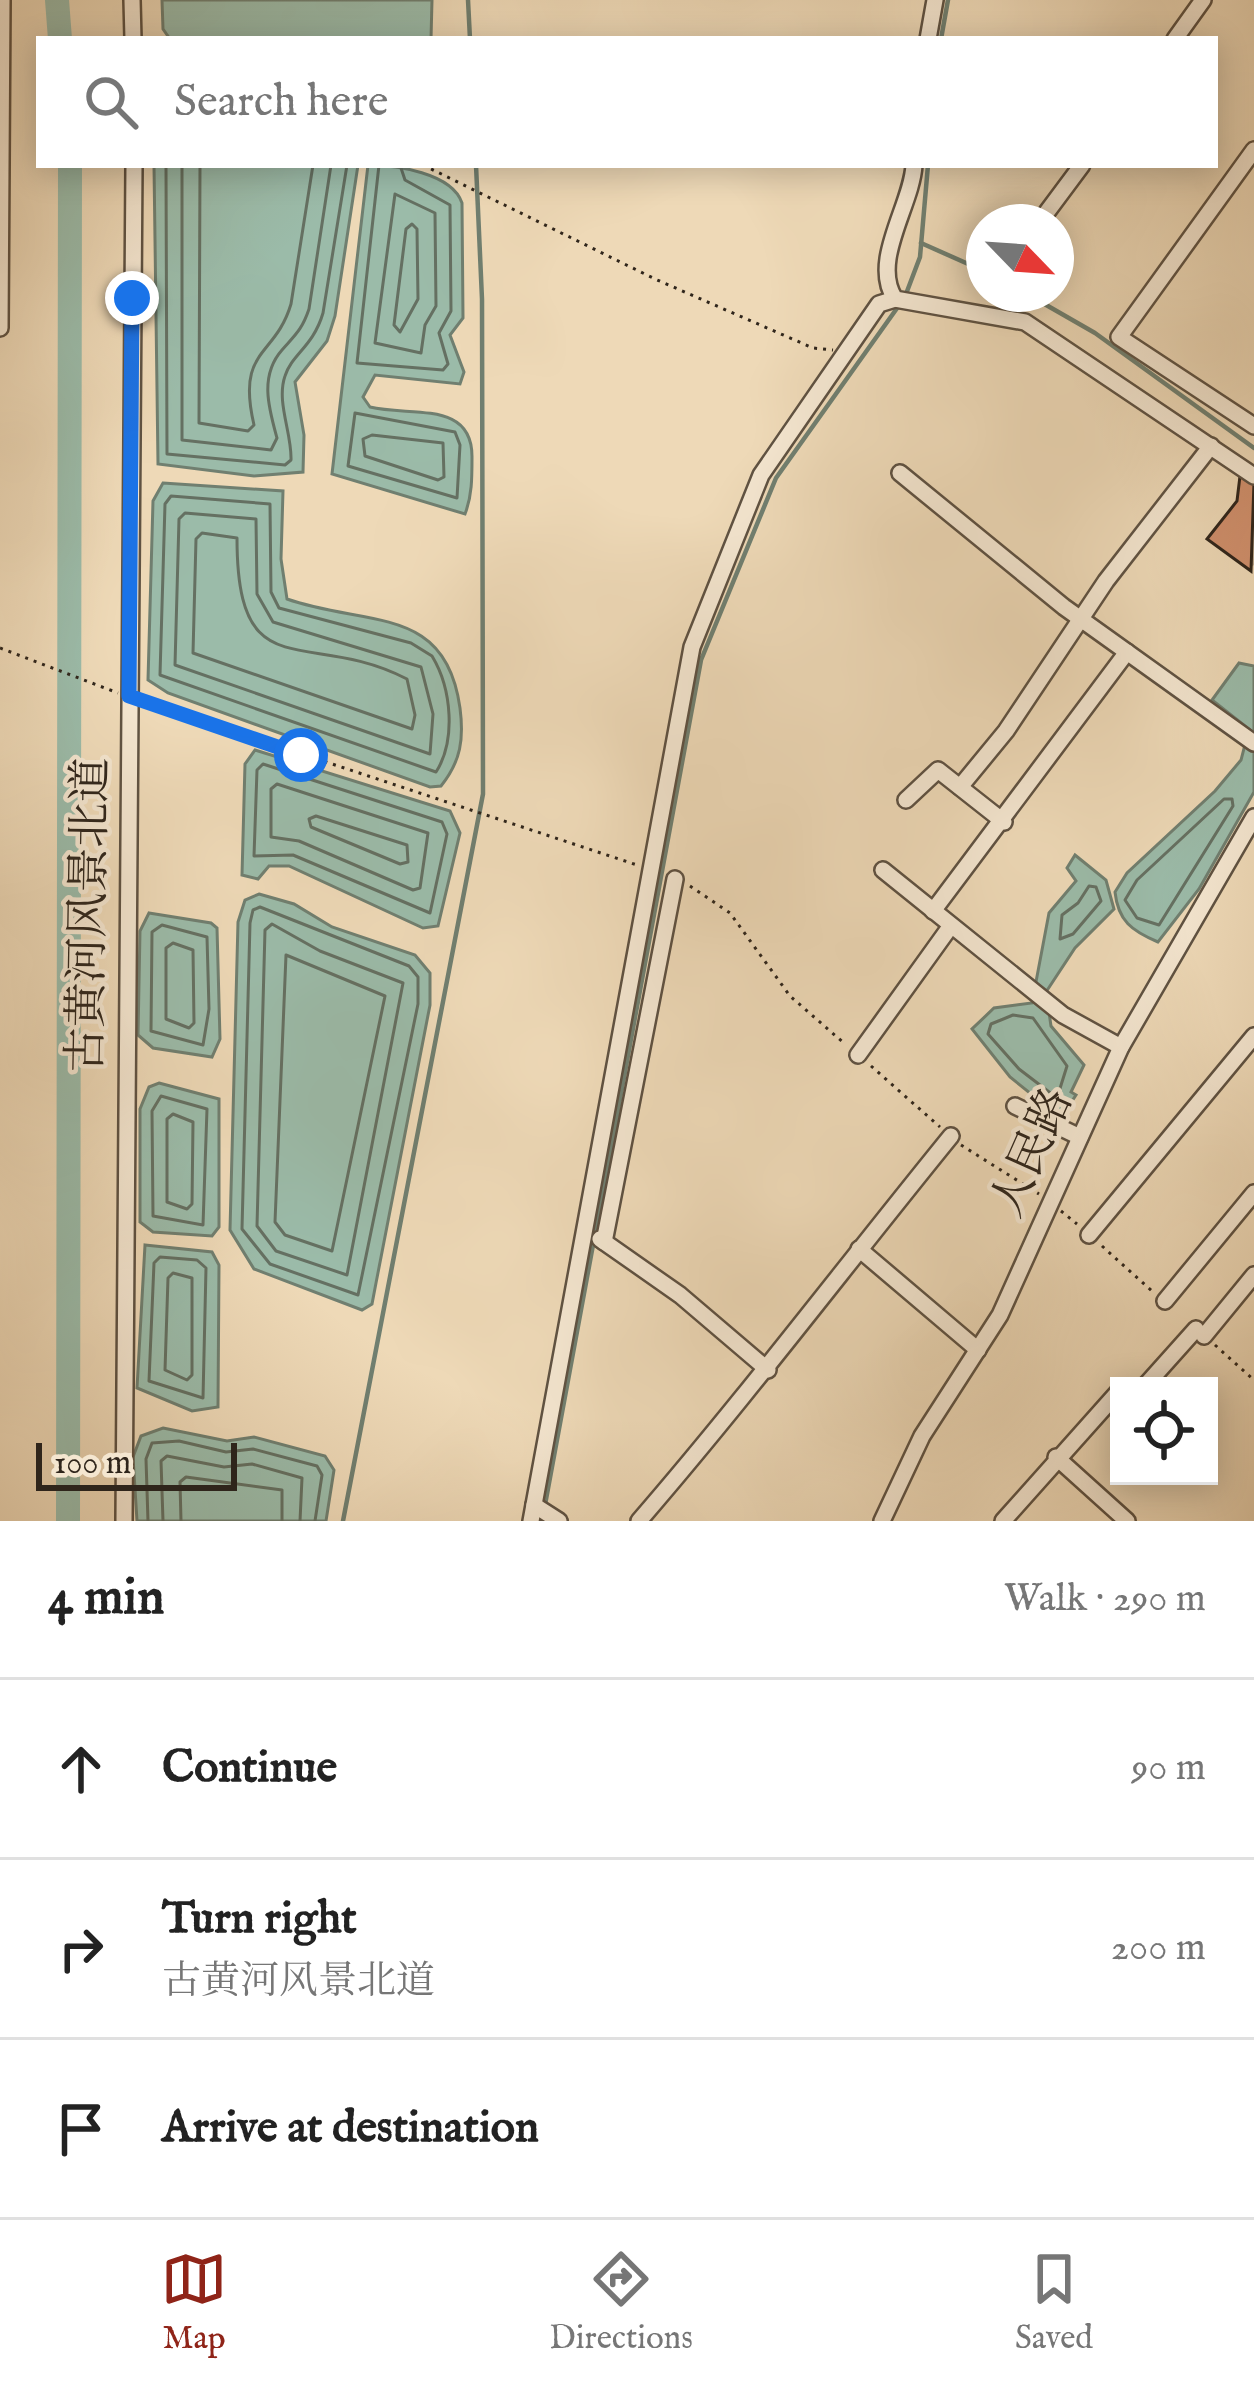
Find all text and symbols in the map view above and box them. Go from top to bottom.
search box [36,36,1218,168]
icon: search [78,69,144,135]
text: Search here [174,74,388,131]
north arrow [966,204,1074,312]
route end [105,271,159,325]
route start [274,728,328,782]
street label: 古黄河风景北道 [59,757,121,1073]
street label: 人民路 [980,1080,1086,1226]
map controls [1110,1377,1218,1485]
button: locate [1110,1377,1218,1485]
scale bar [36,1437,237,1490]
text: 100 m [54,1443,131,1485]
text: 4 min [48,1567,164,1632]
text: Walk · 290 m [1004,1575,1206,1624]
icon: ahead [48,1736,114,1802]
text: Continue [162,1740,337,1797]
text: 90 m [1131,1744,1206,1793]
text: Turn right [162,1891,357,1948]
icon: right [48,1916,114,1982]
text: 200 m [1111,1924,1206,1973]
text: 古黄河风景北道 [162,1958,435,2007]
icon: arrive [48,2096,114,2162]
text: Arrive at destination [162,2100,539,2157]
tab: Map [161,2246,227,2360]
tab: Directions [549,2246,693,2360]
tab: Saved [1015,2246,1093,2360]

